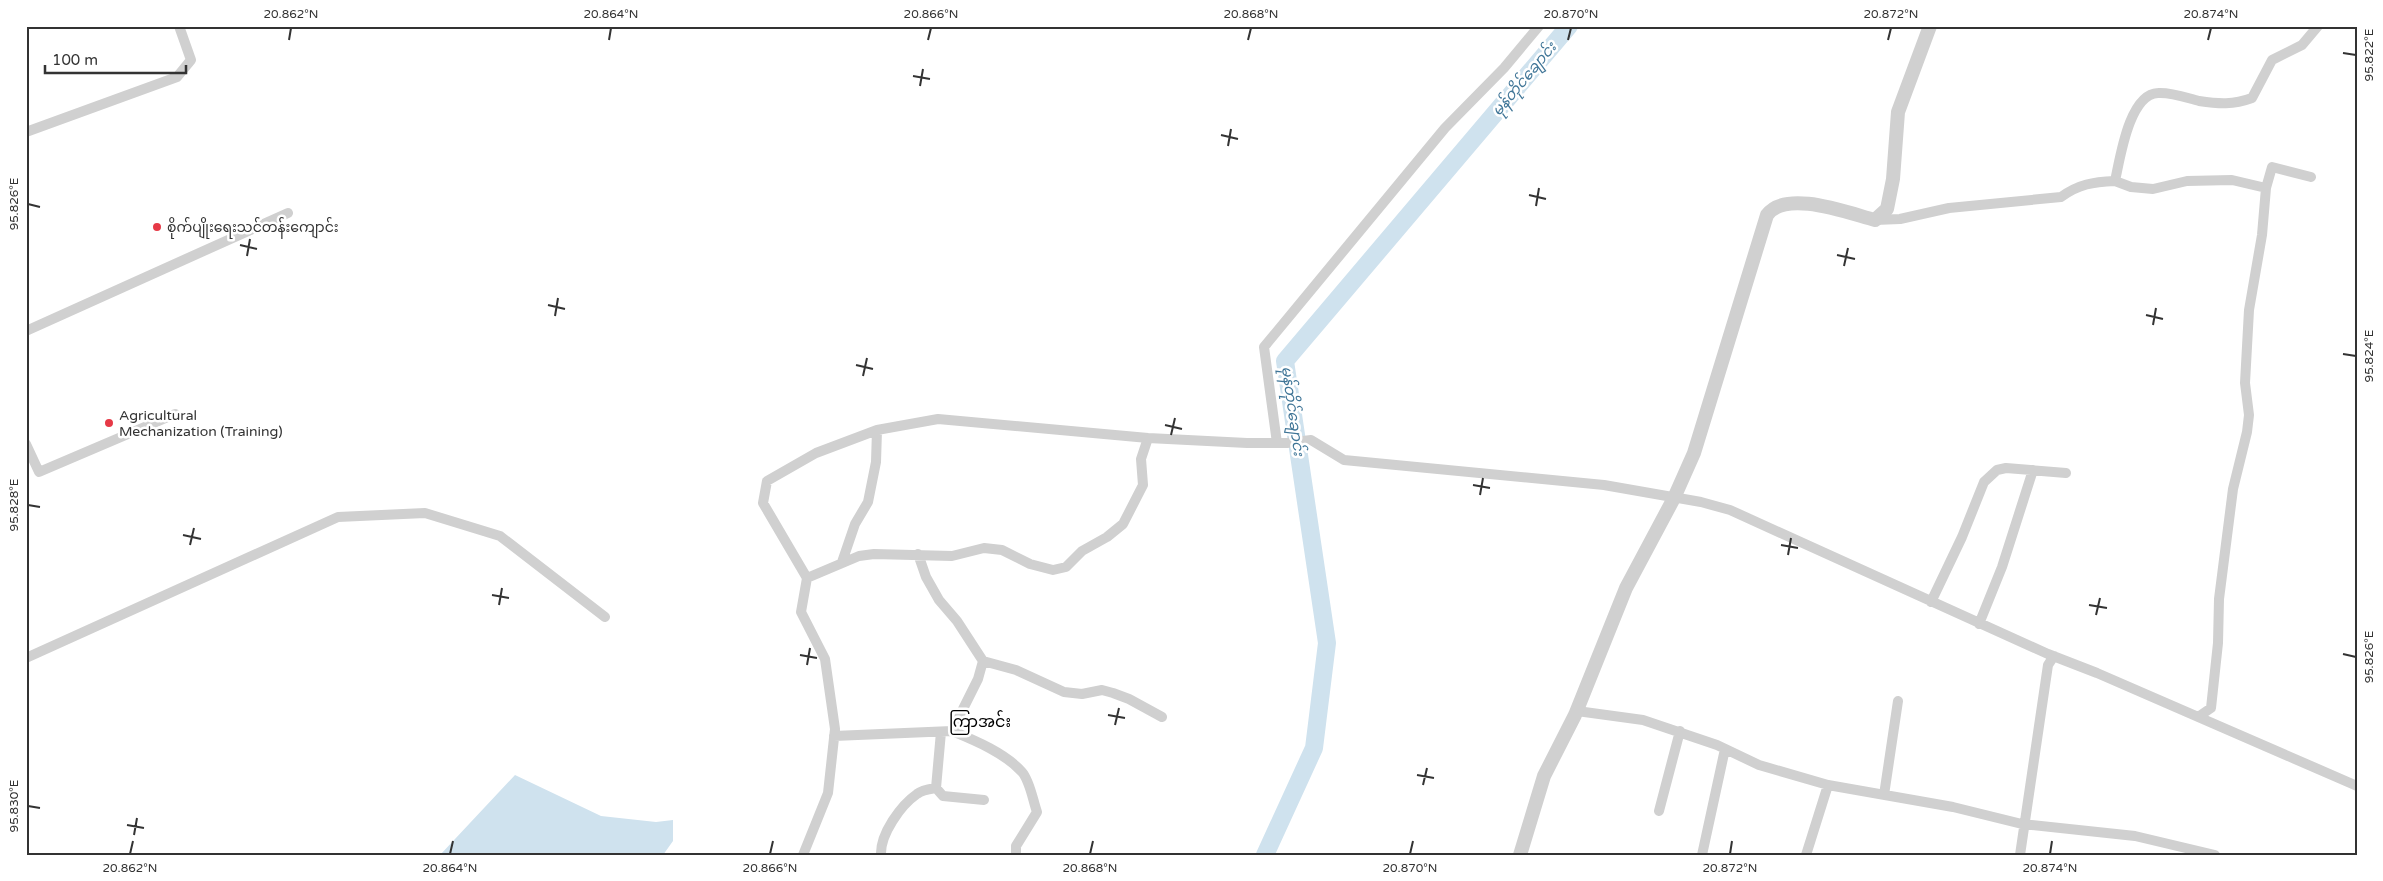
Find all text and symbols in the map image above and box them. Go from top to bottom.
text: 20.862°N [264,7,318,21]
text: 20.864°N [584,7,638,21]
text: 20.866°N [904,7,958,21]
text: 20.868°N [1224,7,1278,21]
text: 20.870°N [1544,7,1598,21]
text: 20.872°N [1864,7,1918,21]
text: 20.874°N [2184,7,2238,21]
text: 95.822°E [2362,28,2376,81]
water label: မုန်တိုင်ချောင်း [1487,37,1563,121]
scale bar [45,42,186,74]
text: 100 m [52,51,98,69]
text: 95.826°E [7,177,21,230]
place label: စိုက်ပျိုးရေးသင်တန်းကျောင်း [167,217,339,239]
marker: စိုက်ပျိုးရေးသင်တန်းကျောင်း [151,221,163,233]
text: 95.824°E [2362,329,2376,382]
water label: မုန်တိုင်ချောင်း [1275,365,1310,458]
place label: Agricultural Mechanization (Training) [119,407,283,440]
marker: Agricultural Mechanization (Training) [103,417,115,429]
text: 95.828°E [7,478,21,531]
text: 95.826°E [2362,630,2376,683]
district label: ကြာအင်း [949,710,1011,735]
text: 95.830°E [7,779,21,832]
text: 20.862°N [103,861,157,875]
text: 20.864°N [423,861,477,875]
text: 20.866°N [743,861,797,875]
text: 20.868°N [1063,861,1117,875]
text: 20.870°N [1383,861,1437,875]
text: 20.872°N [1703,861,1757,875]
text: 20.874°N [2023,861,2077,875]

